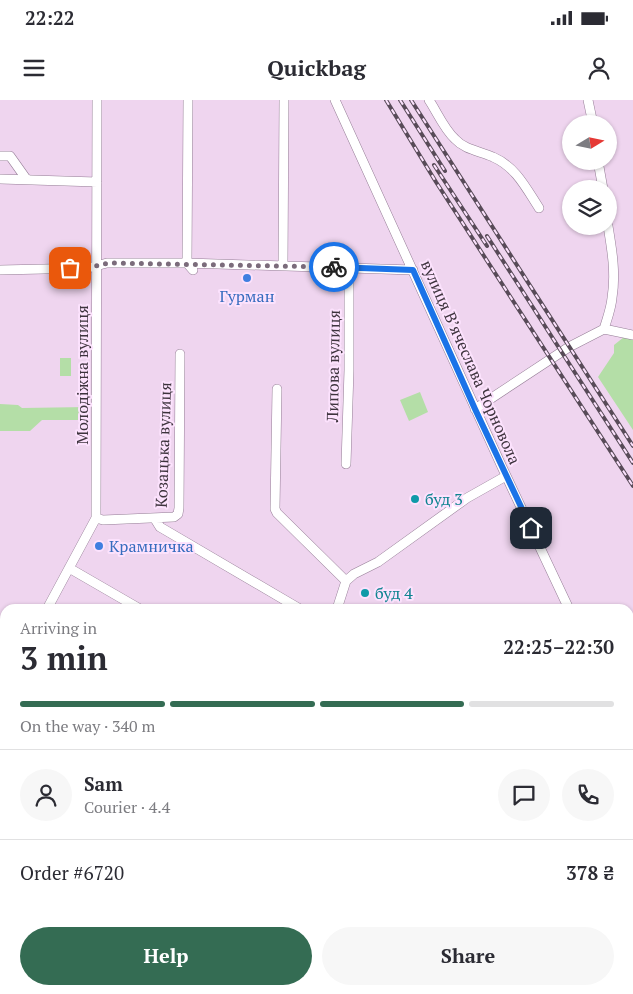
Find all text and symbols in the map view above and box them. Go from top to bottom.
text: 22:22 [25,5,74,30]
text: Quickbag [267,53,366,82]
icon: menu [20,54,48,82]
icon: person [585,54,613,82]
north arrow [562,115,618,170]
map controls [562,115,617,235]
button: layers [562,180,617,235]
courier [309,242,359,292]
pin [49,247,91,289]
icon: bike [320,253,348,281]
icon: bag [56,254,84,282]
street label: вулиця Вʼячеслава Чорновола [416,256,526,468]
marker: Гурман [241,272,253,284]
place label: Гурман [220,285,275,307]
street label: Молодіжна вулиця [71,305,93,445]
street label: Липова вулиця [321,310,345,423]
street label: Козацька вулиця [150,382,176,508]
place label: буд 3 [425,488,463,510]
marker: буд 3 [409,493,421,505]
pin [510,507,552,549]
icon: home [517,514,545,542]
place label: Крамничка [109,535,193,557]
marker: Крамничка [93,540,105,552]
place label: буд 4 [375,582,413,604]
marker: буд 4 [359,587,371,599]
text: Arriving in [20,617,97,639]
text: 22:25–22:30 [503,634,614,659]
text: 3 min [20,637,108,679]
text: On the way · 340 m [20,715,155,737]
button: person [20,769,72,821]
button: chat [498,769,550,821]
button: phone [562,769,614,821]
text: Sam [84,771,123,796]
text: Courier · 4.4 [84,796,170,818]
text: Order #6720 [20,860,124,885]
text: 378 ₴ [566,860,614,885]
button: Help [20,927,312,985]
button: Share [322,927,614,985]

